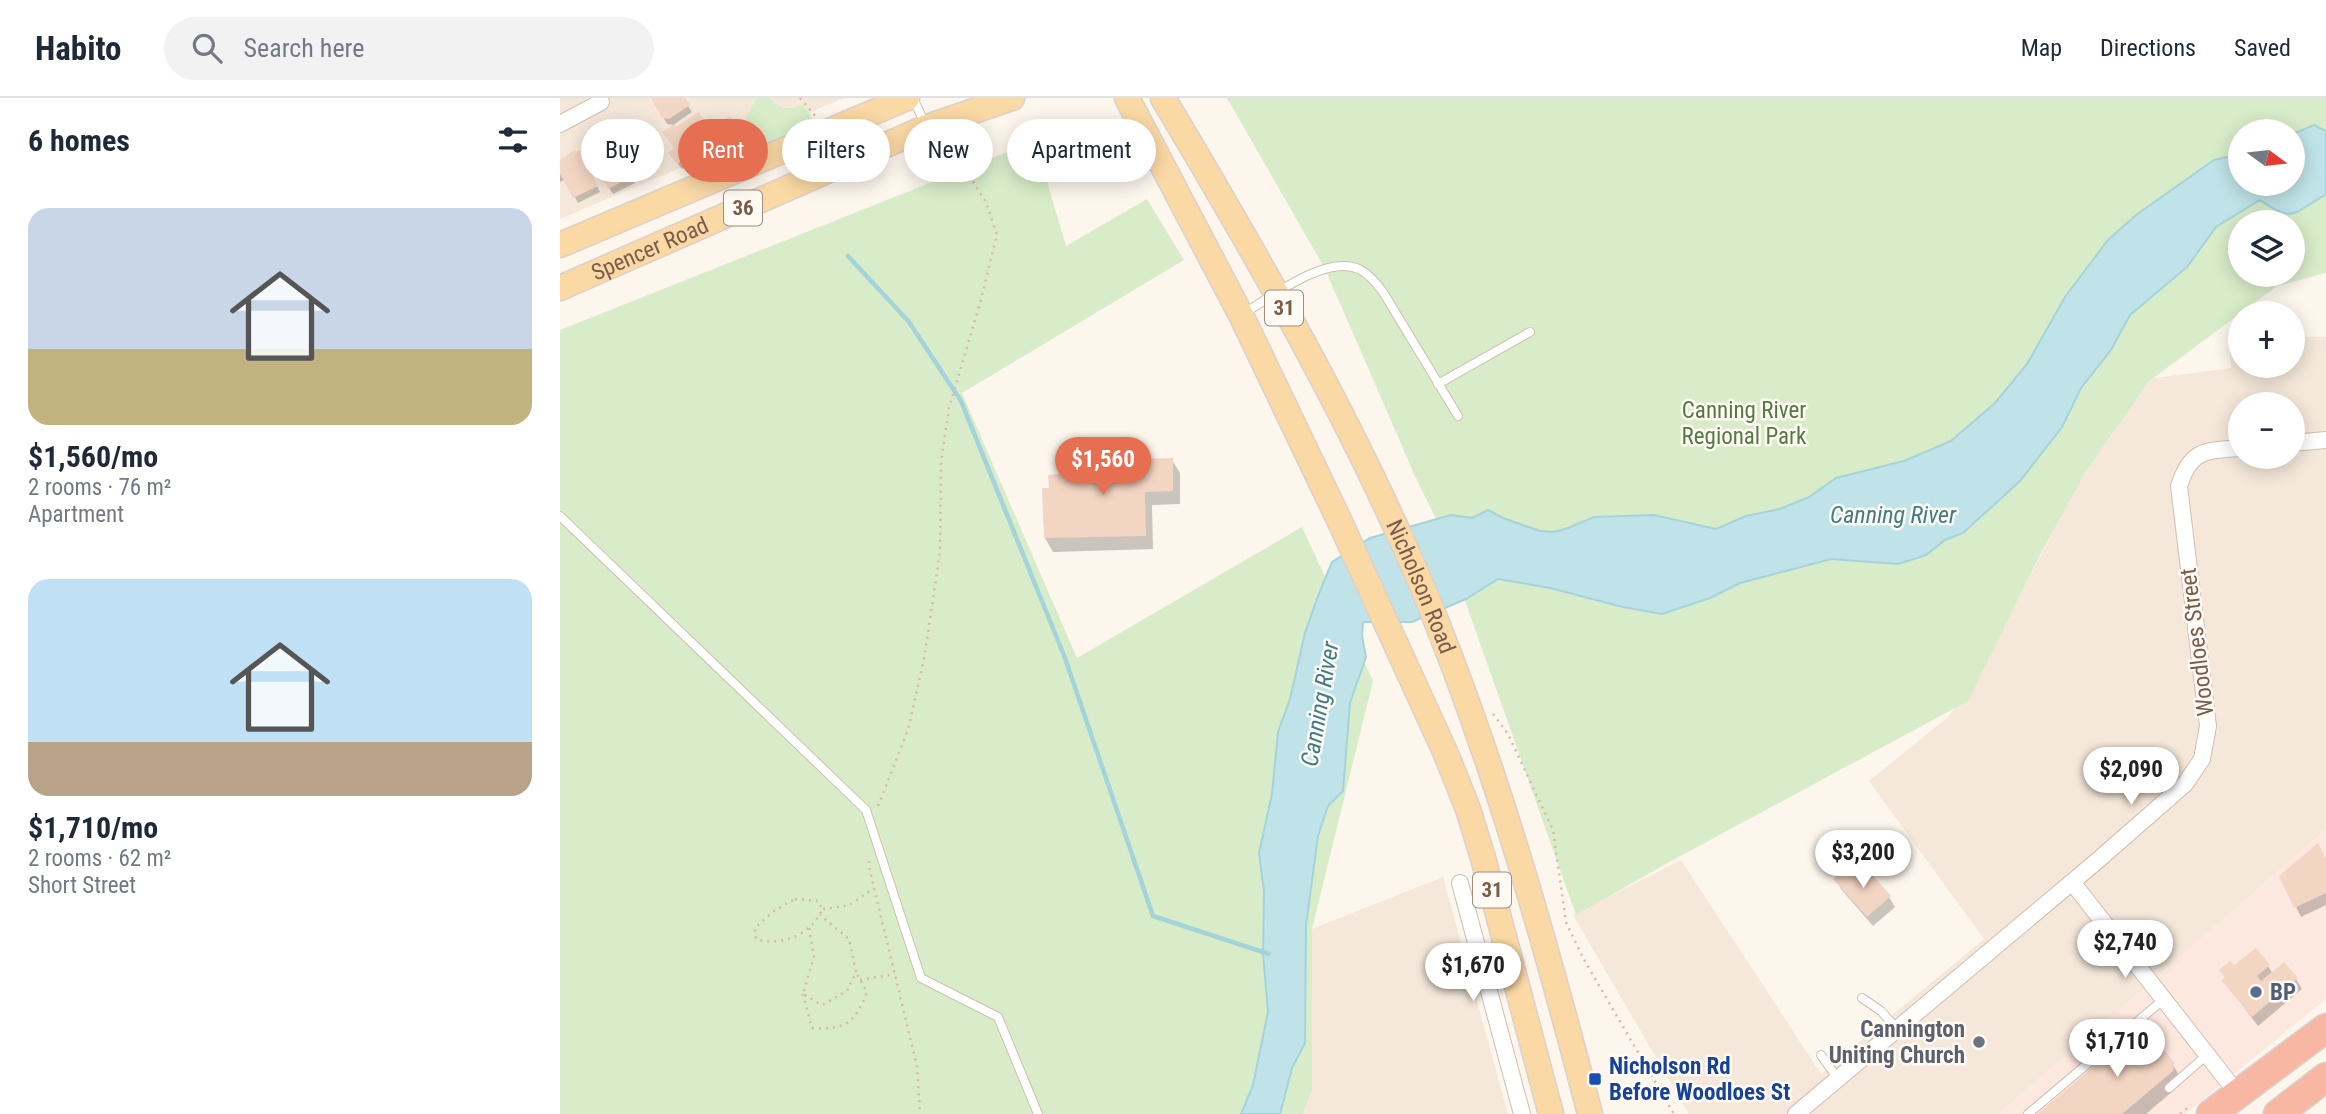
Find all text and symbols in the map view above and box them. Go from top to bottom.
search box [164,17,654,80]
text: Habito [35,29,122,68]
icon: search [188,29,226,67]
text: Search here [244,33,364,63]
text: Map [2021,34,2062,62]
text: Directions [2100,34,2196,62]
text: Saved [2234,34,2291,62]
chip: Buy [581,119,664,182]
chip: Rent [678,119,768,182]
chip: Filters [782,119,890,182]
chip: New [904,119,993,182]
chip: Apartment [1007,119,1156,182]
north arrow [2228,119,2305,196]
map controls [2228,119,2305,469]
icon: filters [494,121,532,159]
text: 6 homes [28,123,130,158]
road number: 36 [724,190,762,226]
button: layers [2228,210,2305,287]
street label: Spencer Road [587,211,712,286]
icon: home [217,253,343,379]
road number: 31 [1265,290,1303,326]
button: + [2228,301,2305,378]
button: − [2228,392,2305,469]
park label: Canning River Regional Park [1682,397,1807,450]
pin: $1,560 [1046,438,1160,497]
text: $1,560/mo [28,439,158,474]
text: $1,560 [1071,446,1135,473]
text: 2 rooms · 76 m² [28,474,171,501]
text: Apartment [28,501,124,528]
water label: Canning River [1830,501,1957,529]
street label: Nicholson Road [1381,515,1461,657]
street label: Woodloes Street [2175,566,2219,718]
icon: home [217,624,343,750]
water label: Canning River [1295,639,1345,768]
pin: $2,090 [2074,748,2188,807]
text: $2,090 [2099,756,2163,783]
text: $1,710/mo [28,810,158,845]
pin: $3,200 [1806,830,1920,890]
text: $3,200 [1831,839,1895,866]
text: 2 rooms · 62 m² [28,845,171,872]
text: Short Street [28,872,136,899]
road number: 31 [1473,872,1511,908]
pin: $2,740 [2068,920,2182,980]
text: $2,740 [2093,929,2157,956]
pin: $1,670 [1416,944,1530,1003]
text: $1,670 [1441,952,1505,979]
place label: BP [2270,979,2296,1006]
marker: BP [2248,984,2264,1000]
place label: Cannington Uniting Church [1829,1016,1965,1069]
pin: $1,710 [2060,1020,2174,1079]
text: $1,710 [2085,1028,2149,1055]
marker: Cannington Uniting Church [1971,1034,1987,1050]
place label: Nicholson Rd Before Woodloes St [1609,1053,1790,1106]
marker: Nicholson Rd Before Woodloes St [1587,1071,1603,1087]

